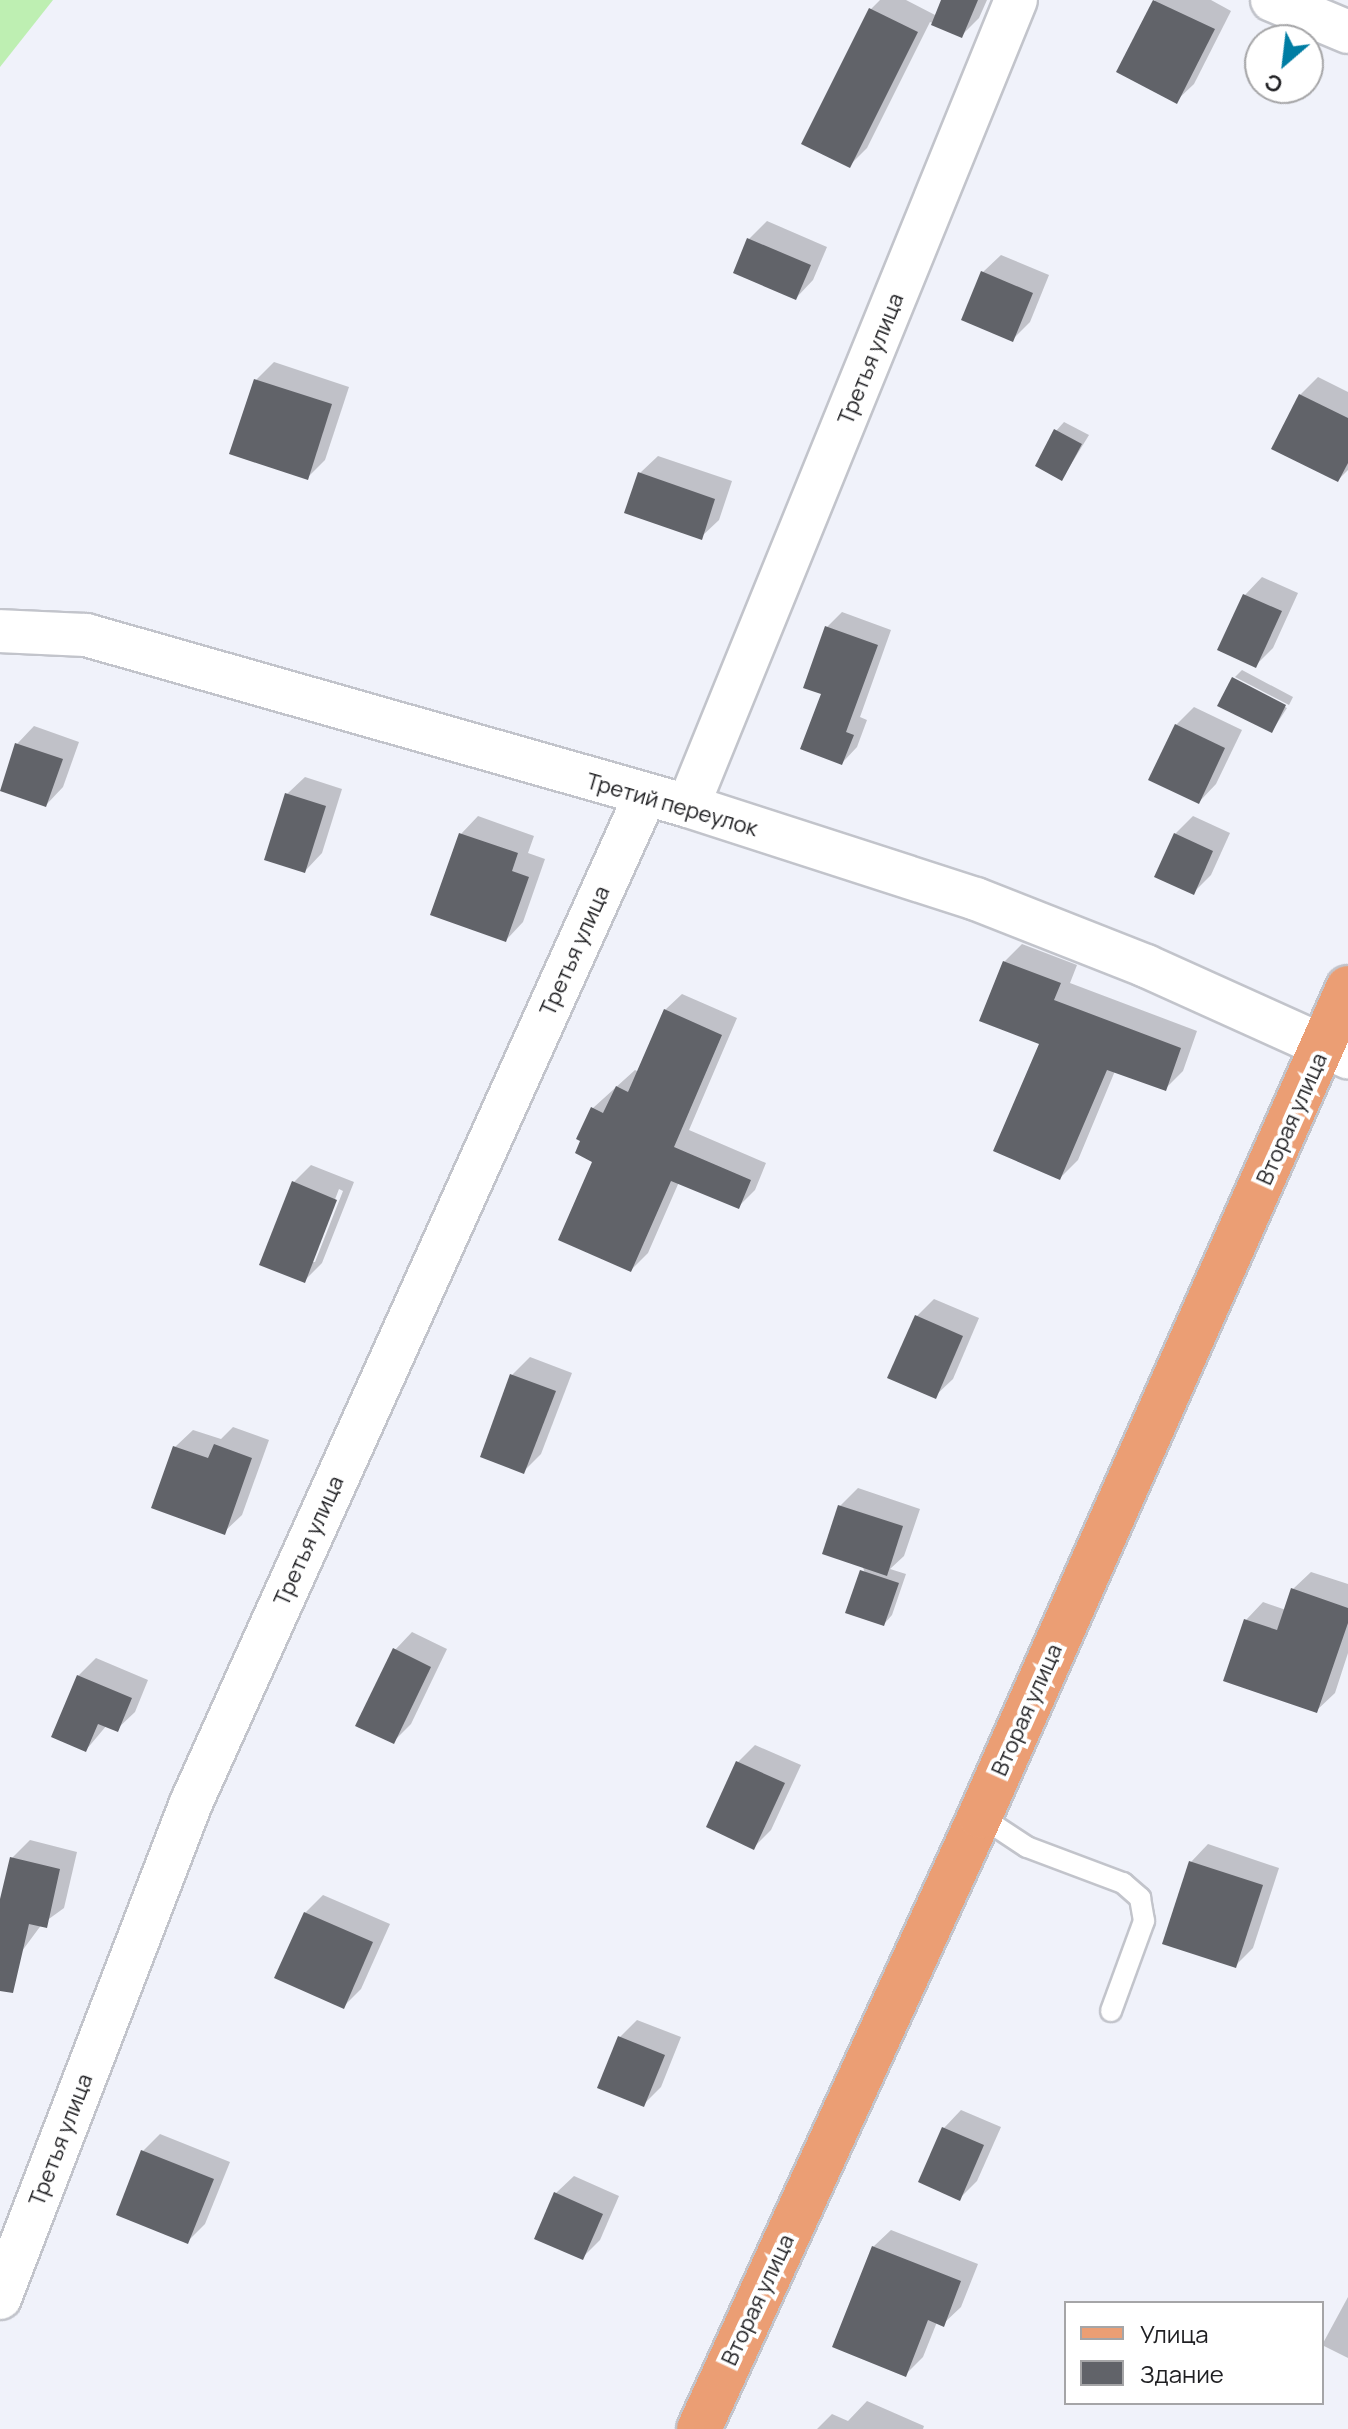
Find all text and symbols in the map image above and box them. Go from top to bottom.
north arrow [1244,24,1324,104]
text: С [1259,66,1288,100]
street label: Третья улица [833,289,909,429]
street label: Третий переулок [583,768,761,842]
street label: Третья улица [535,882,615,1020]
street label: Вторая улица [1251,1049,1333,1189]
street label: Третья улица [269,1472,349,1610]
street label: Вторая улица [986,1640,1068,1780]
street label: Третья улица [24,2070,98,2210]
street label: Вторая улица [716,2230,800,2370]
legend [1064,2301,1324,2405]
text: Улица [1140,2317,1209,2350]
text: Здание [1140,2357,1224,2390]

